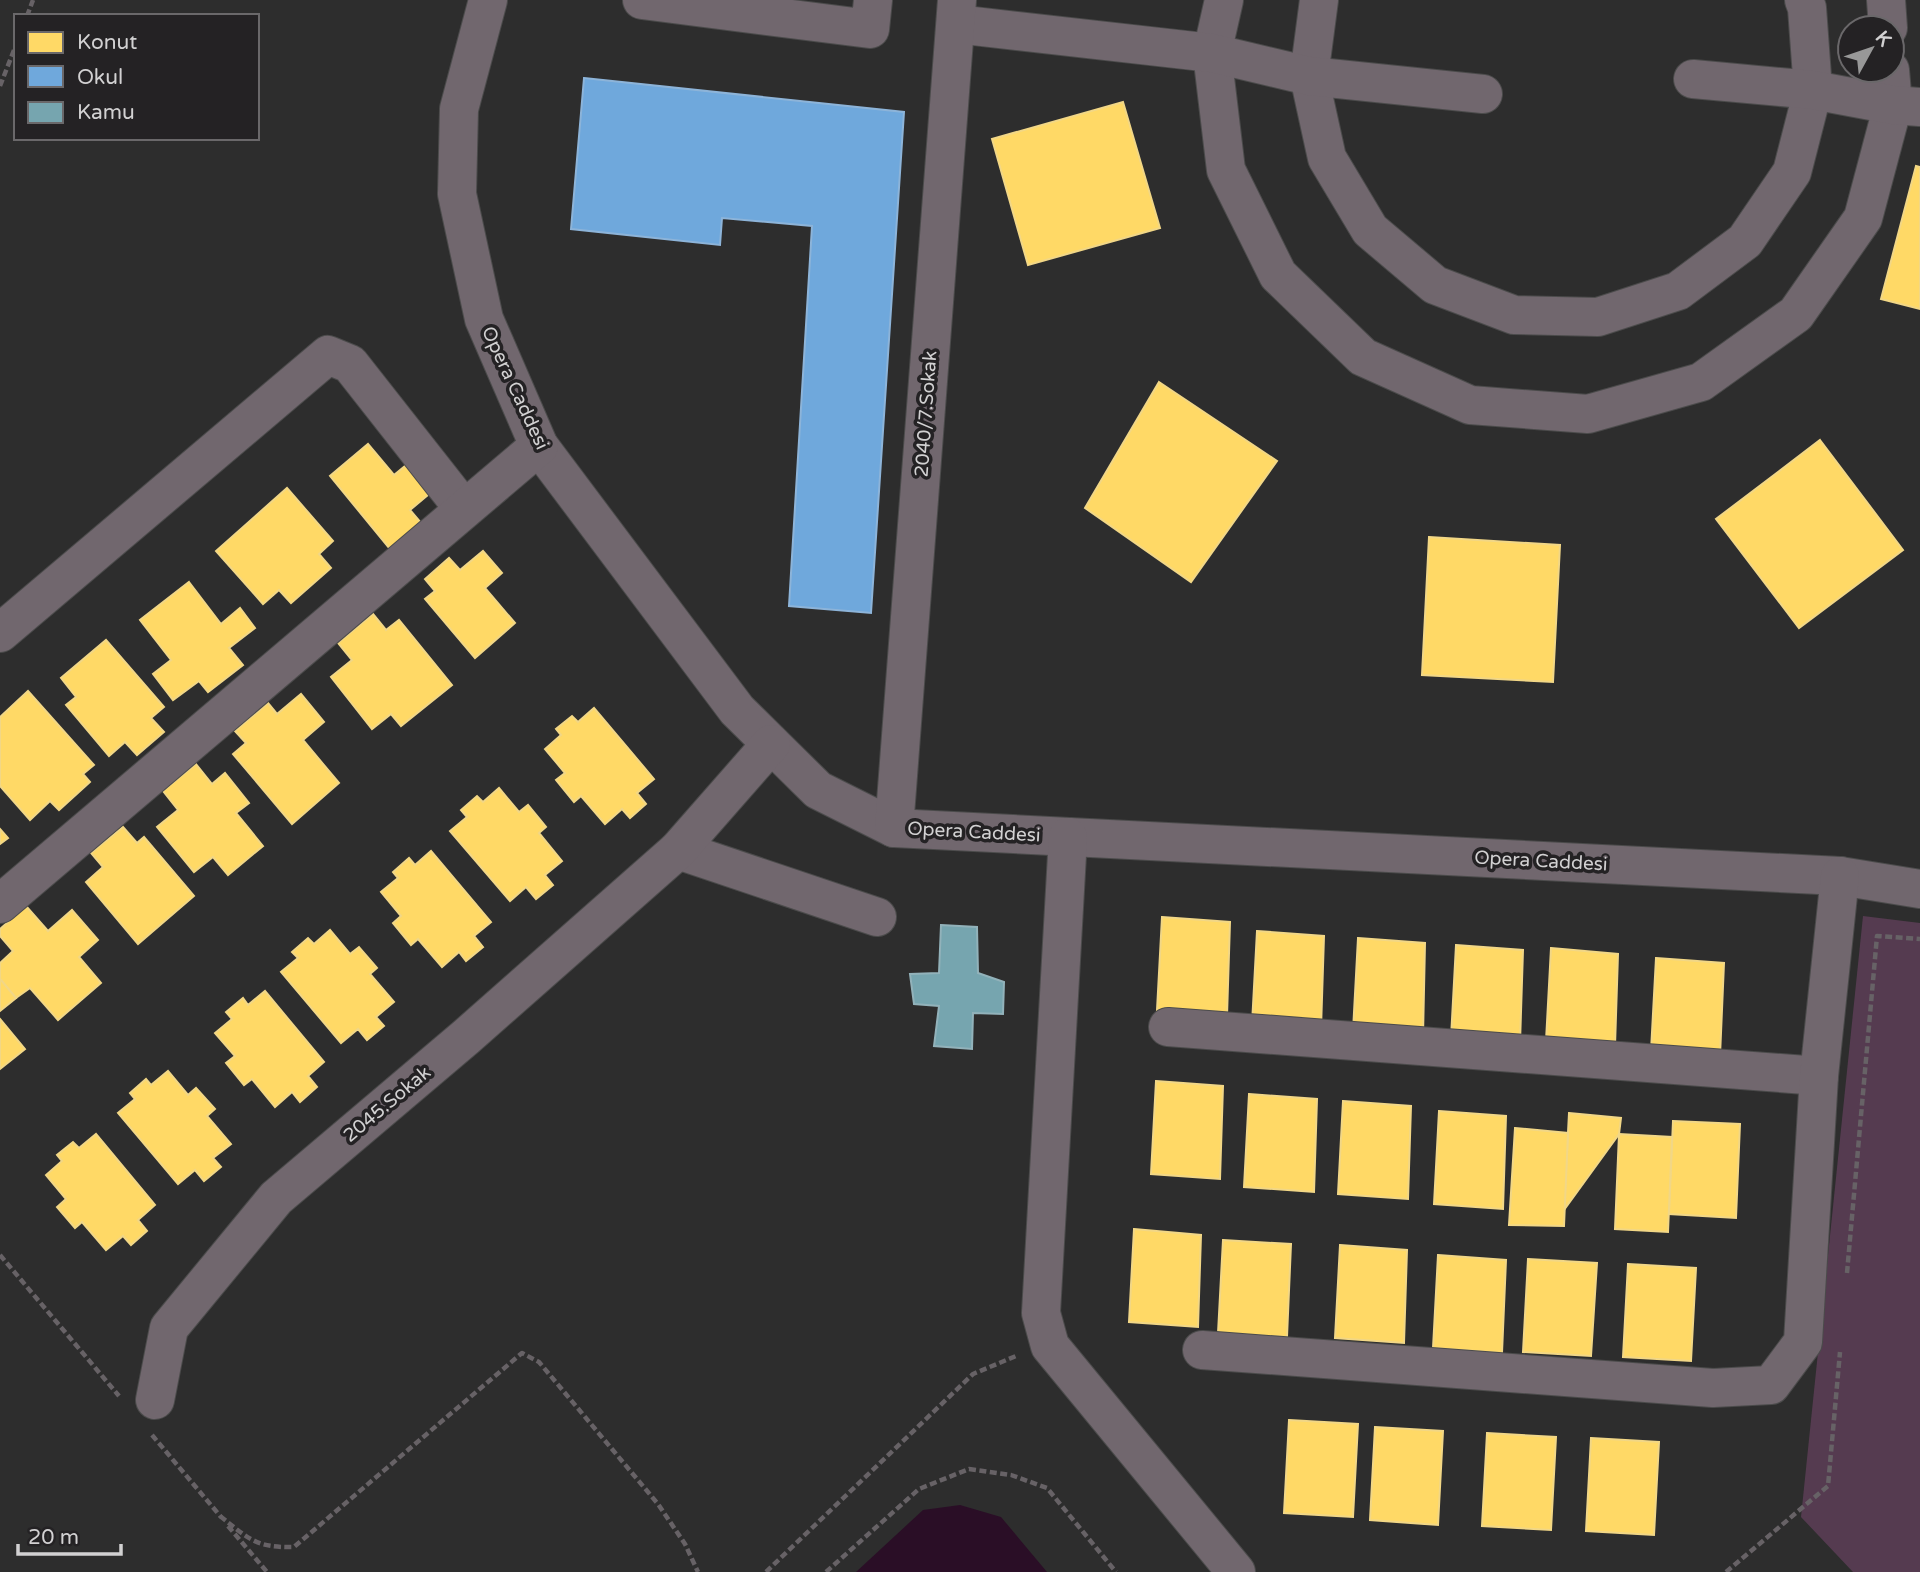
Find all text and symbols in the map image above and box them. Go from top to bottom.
legend [14,14,259,140]
north arrow [1836,14,1906,84]
text: K [1871,27,1896,51]
text: Konut [77,30,137,55]
text: Okul [77,65,123,90]
text: Kamu [77,100,135,125]
street label: Opera Caddesi [477,323,553,453]
street label: 2040/7.Sokak [911,350,941,478]
street label: Opera Caddesi [907,818,1041,846]
street label: Opera Caddesi [1474,847,1608,875]
street label: 2045.Sokak [339,1061,435,1147]
scale bar [18,1512,121,1556]
text: 20 m [28,1525,79,1550]

